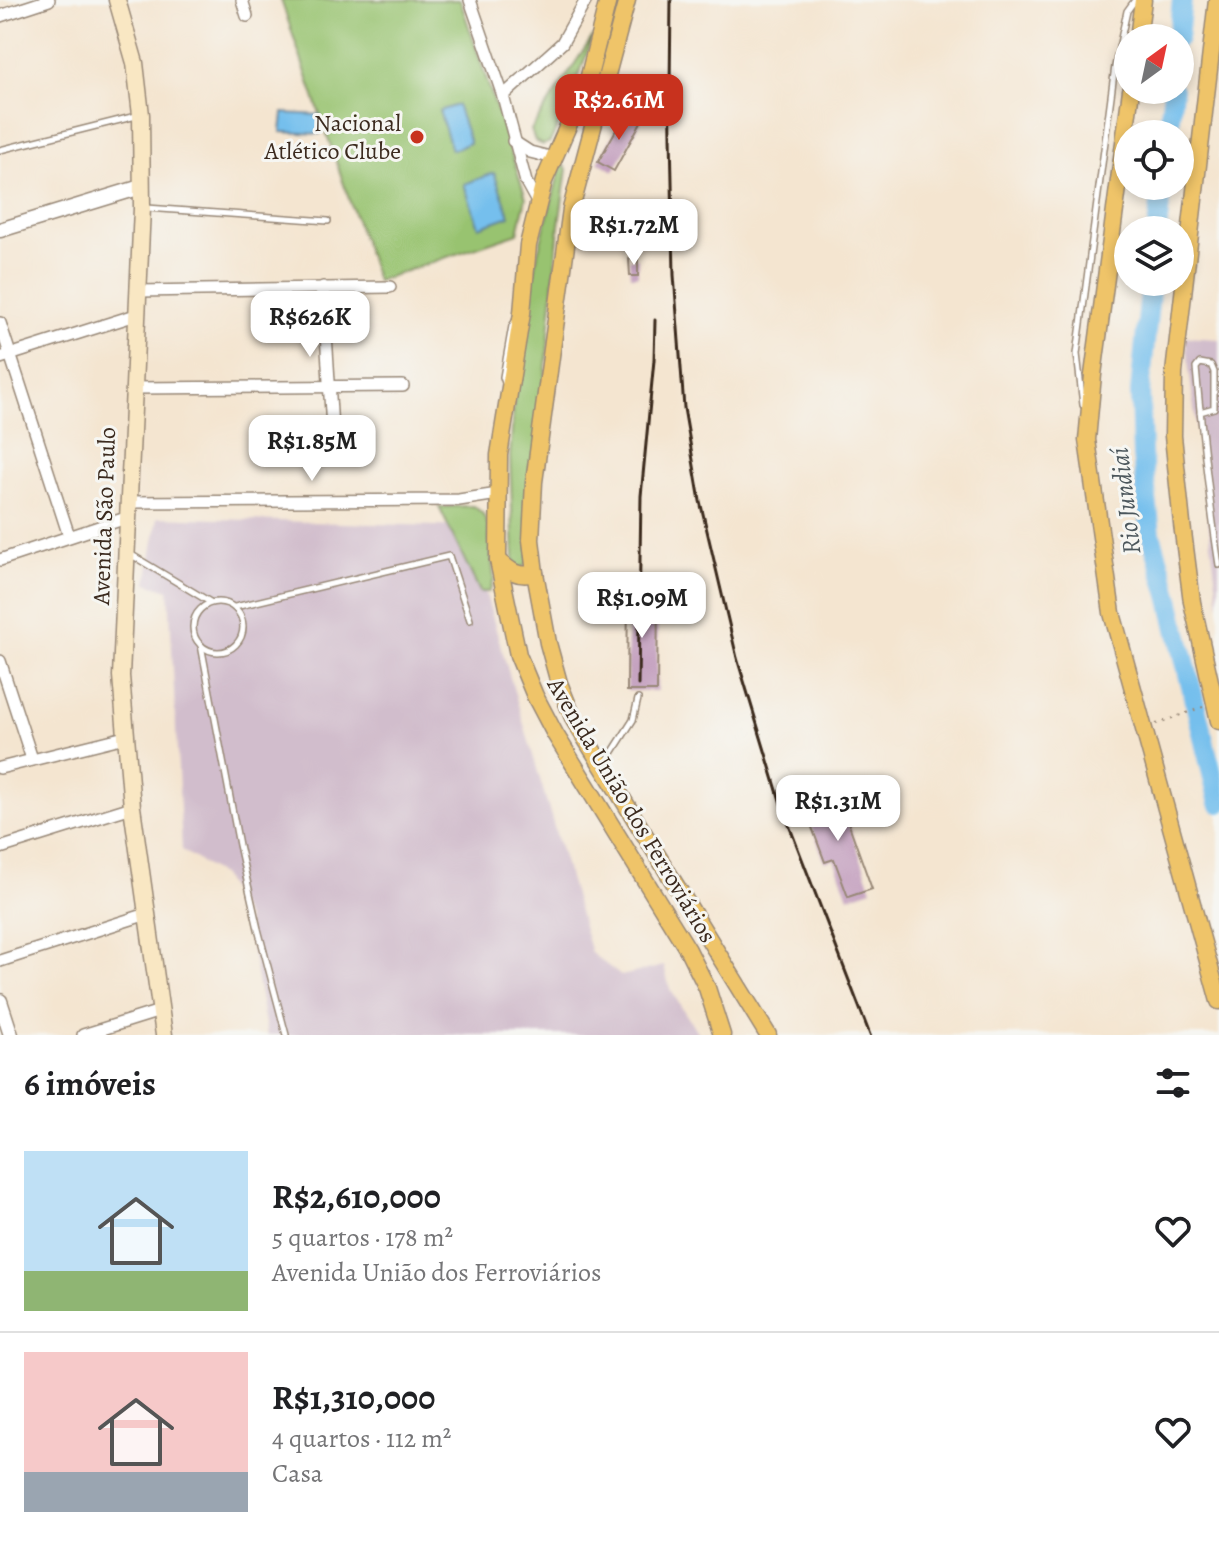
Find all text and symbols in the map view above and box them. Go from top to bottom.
north arrow [1114,24,1194,104]
map controls [1114,24,1194,296]
pin: R$2.61M [545,74,693,142]
text: R$2.61M [573,82,665,117]
place label: Nacional Atlético Clube [263,107,401,167]
button: locate [1114,120,1194,200]
marker: Nacional Atlético Clube [408,128,426,146]
pin: R$1.72M [560,199,708,267]
text: R$1.72M [589,207,679,242]
button: layers [1114,216,1194,296]
pin: R$626K [245,291,375,359]
text: R$626K [269,299,351,334]
pin: R$1.85M [238,415,386,483]
text: R$1.85M [267,423,357,458]
street label: Avenida São Paulo [85,426,123,607]
water label: Rio Jundiaí [1101,444,1149,556]
pin: R$1.09M [568,572,716,640]
text: R$1.09M [596,580,688,615]
street label: Avenida União dos Ferroviários [539,671,724,949]
pin: R$1.31M [764,775,912,843]
text: R$1.31M [794,783,882,818]
text: 6 imóveis [24,1060,156,1107]
icon: filters [1151,1061,1195,1105]
text: R$2,610,000 [272,1173,441,1220]
icon: home [88,1183,184,1279]
icon: heart [1151,1209,1195,1253]
text: 5 quartos · 178 m² [272,1220,453,1255]
text: Avenida União dos Ferroviários [272,1255,601,1290]
text: R$1,310,000 [272,1374,435,1421]
icon: home [88,1384,184,1480]
icon: heart [1151,1410,1195,1454]
text: 4 quartos · 112 m² [272,1421,451,1456]
text: Casa [272,1456,323,1491]

